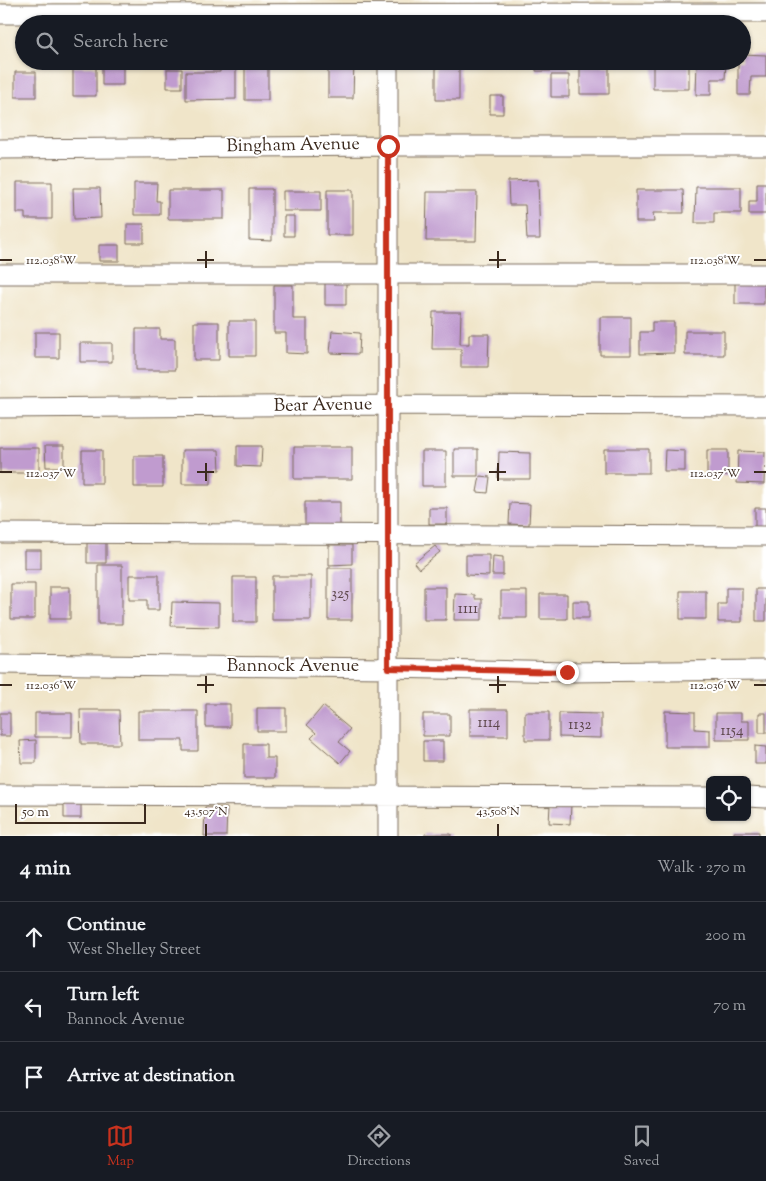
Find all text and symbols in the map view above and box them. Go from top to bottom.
search box [15,15,751,70]
icon: search [33,29,61,57]
text: Search here [73,29,168,56]
street label: Bingham Avenue [226,132,360,160]
route start [377,135,400,158]
text: 112.038°W [26,252,77,270]
text: 112.038°W [690,252,741,270]
street label: Bear Avenue [274,392,372,420]
text: 112.037°W [26,465,77,483]
text: 112.037°W [690,465,741,483]
house number: 325 [331,584,349,605]
house number: 1111 [458,599,478,620]
street label: Bannock Avenue [227,654,359,680]
route end [556,661,579,684]
text: 112.036°W [26,677,77,695]
text: 112.036°W [690,677,741,695]
house number: 1114 [478,713,501,734]
house number: 1132 [568,715,592,736]
house number: 1154 [721,721,744,742]
map controls [706,776,751,821]
button: locate [706,776,751,821]
scale bar [15,801,146,824]
text: 50 m [22,803,49,823]
text: 43.507°N [184,803,228,821]
text: 43.508°N [476,803,520,821]
text: 4 min [20,854,71,884]
text: Walk · 270 m [657,857,746,880]
text: Continue [67,912,146,939]
icon: ahead [20,923,48,951]
text: 200 m [705,925,746,948]
text: West Shelley Street [67,939,201,962]
text: Turn left [67,982,139,1009]
icon: left [20,993,48,1021]
text: 70 m [713,995,746,1018]
text: Bannock Avenue [67,1009,185,1032]
icon: arrive [20,1063,48,1091]
text: Arrive at destination [67,1063,235,1090]
tab: Map [106,1122,134,1172]
tab: Directions [347,1122,411,1172]
tab: Saved [624,1122,659,1172]

